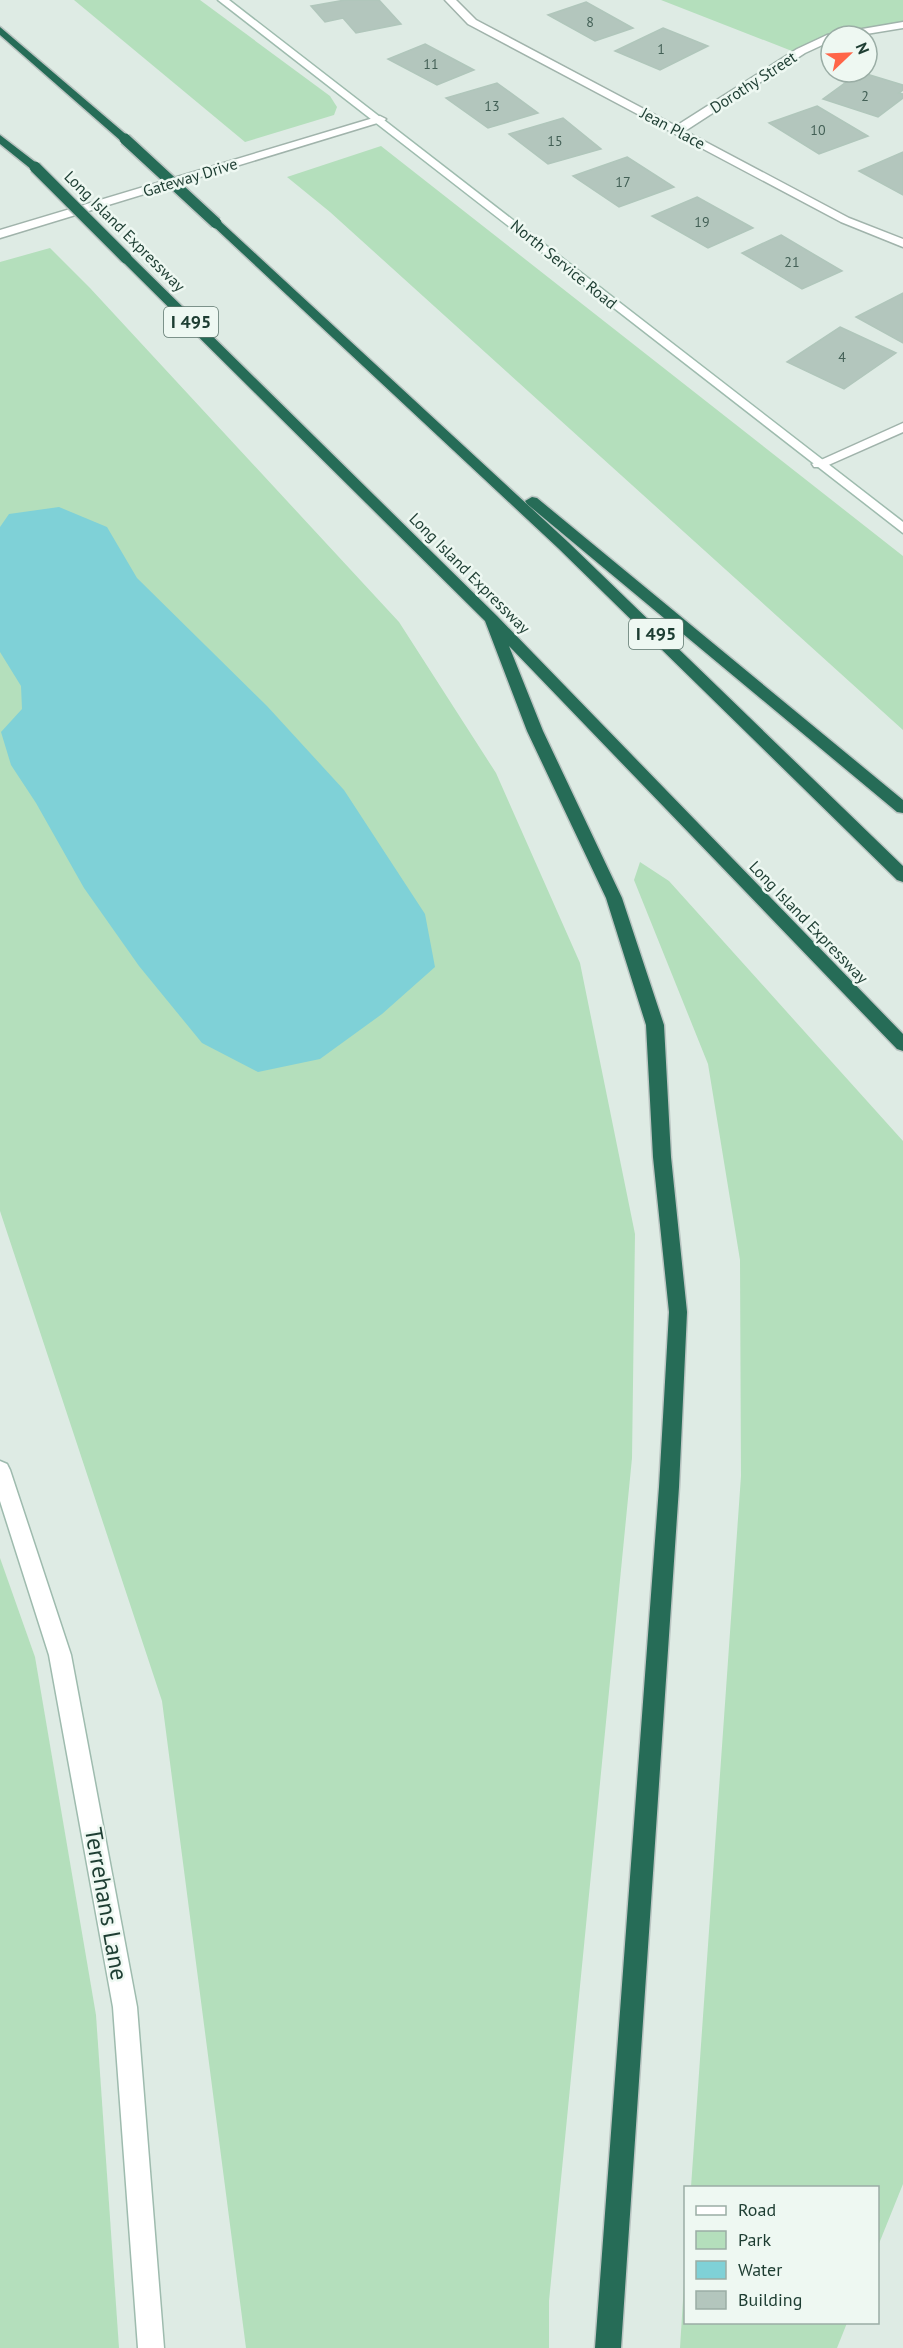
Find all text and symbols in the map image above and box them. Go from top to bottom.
house number: 8 [586,13,594,31]
north arrow [819,24,879,84]
text: N [852,39,874,57]
house number: 1 [657,40,665,58]
street label: Dorothy Street [706,46,801,117]
house number: 11 [423,55,439,73]
house number: 2 [861,87,869,105]
house number: 13 [484,97,500,115]
street label: Jean Place [636,102,709,153]
house number: 10 [810,121,826,139]
house number: 15 [547,132,563,150]
street label: Gateway Drive [140,153,240,201]
street label: Long Island Expressway [60,166,190,296]
house number: 17 [615,173,631,191]
house number: 19 [694,213,710,231]
street label: North Service Road [507,215,621,313]
house number: 21 [784,253,800,271]
road number: I 495 [164,307,218,337]
house number: 4 [838,348,846,366]
street label: Long Island Expressway [405,508,535,638]
road number: I 495 [629,619,683,649]
street label: Long Island Expressway [745,856,873,988]
street label: Terrehans Lane [78,1825,135,1983]
legend [684,2186,879,2324]
text: Road [738,2198,776,2221]
text: Park [738,2228,771,2251]
text: Water [738,2258,782,2281]
text: Building [738,2288,802,2311]

